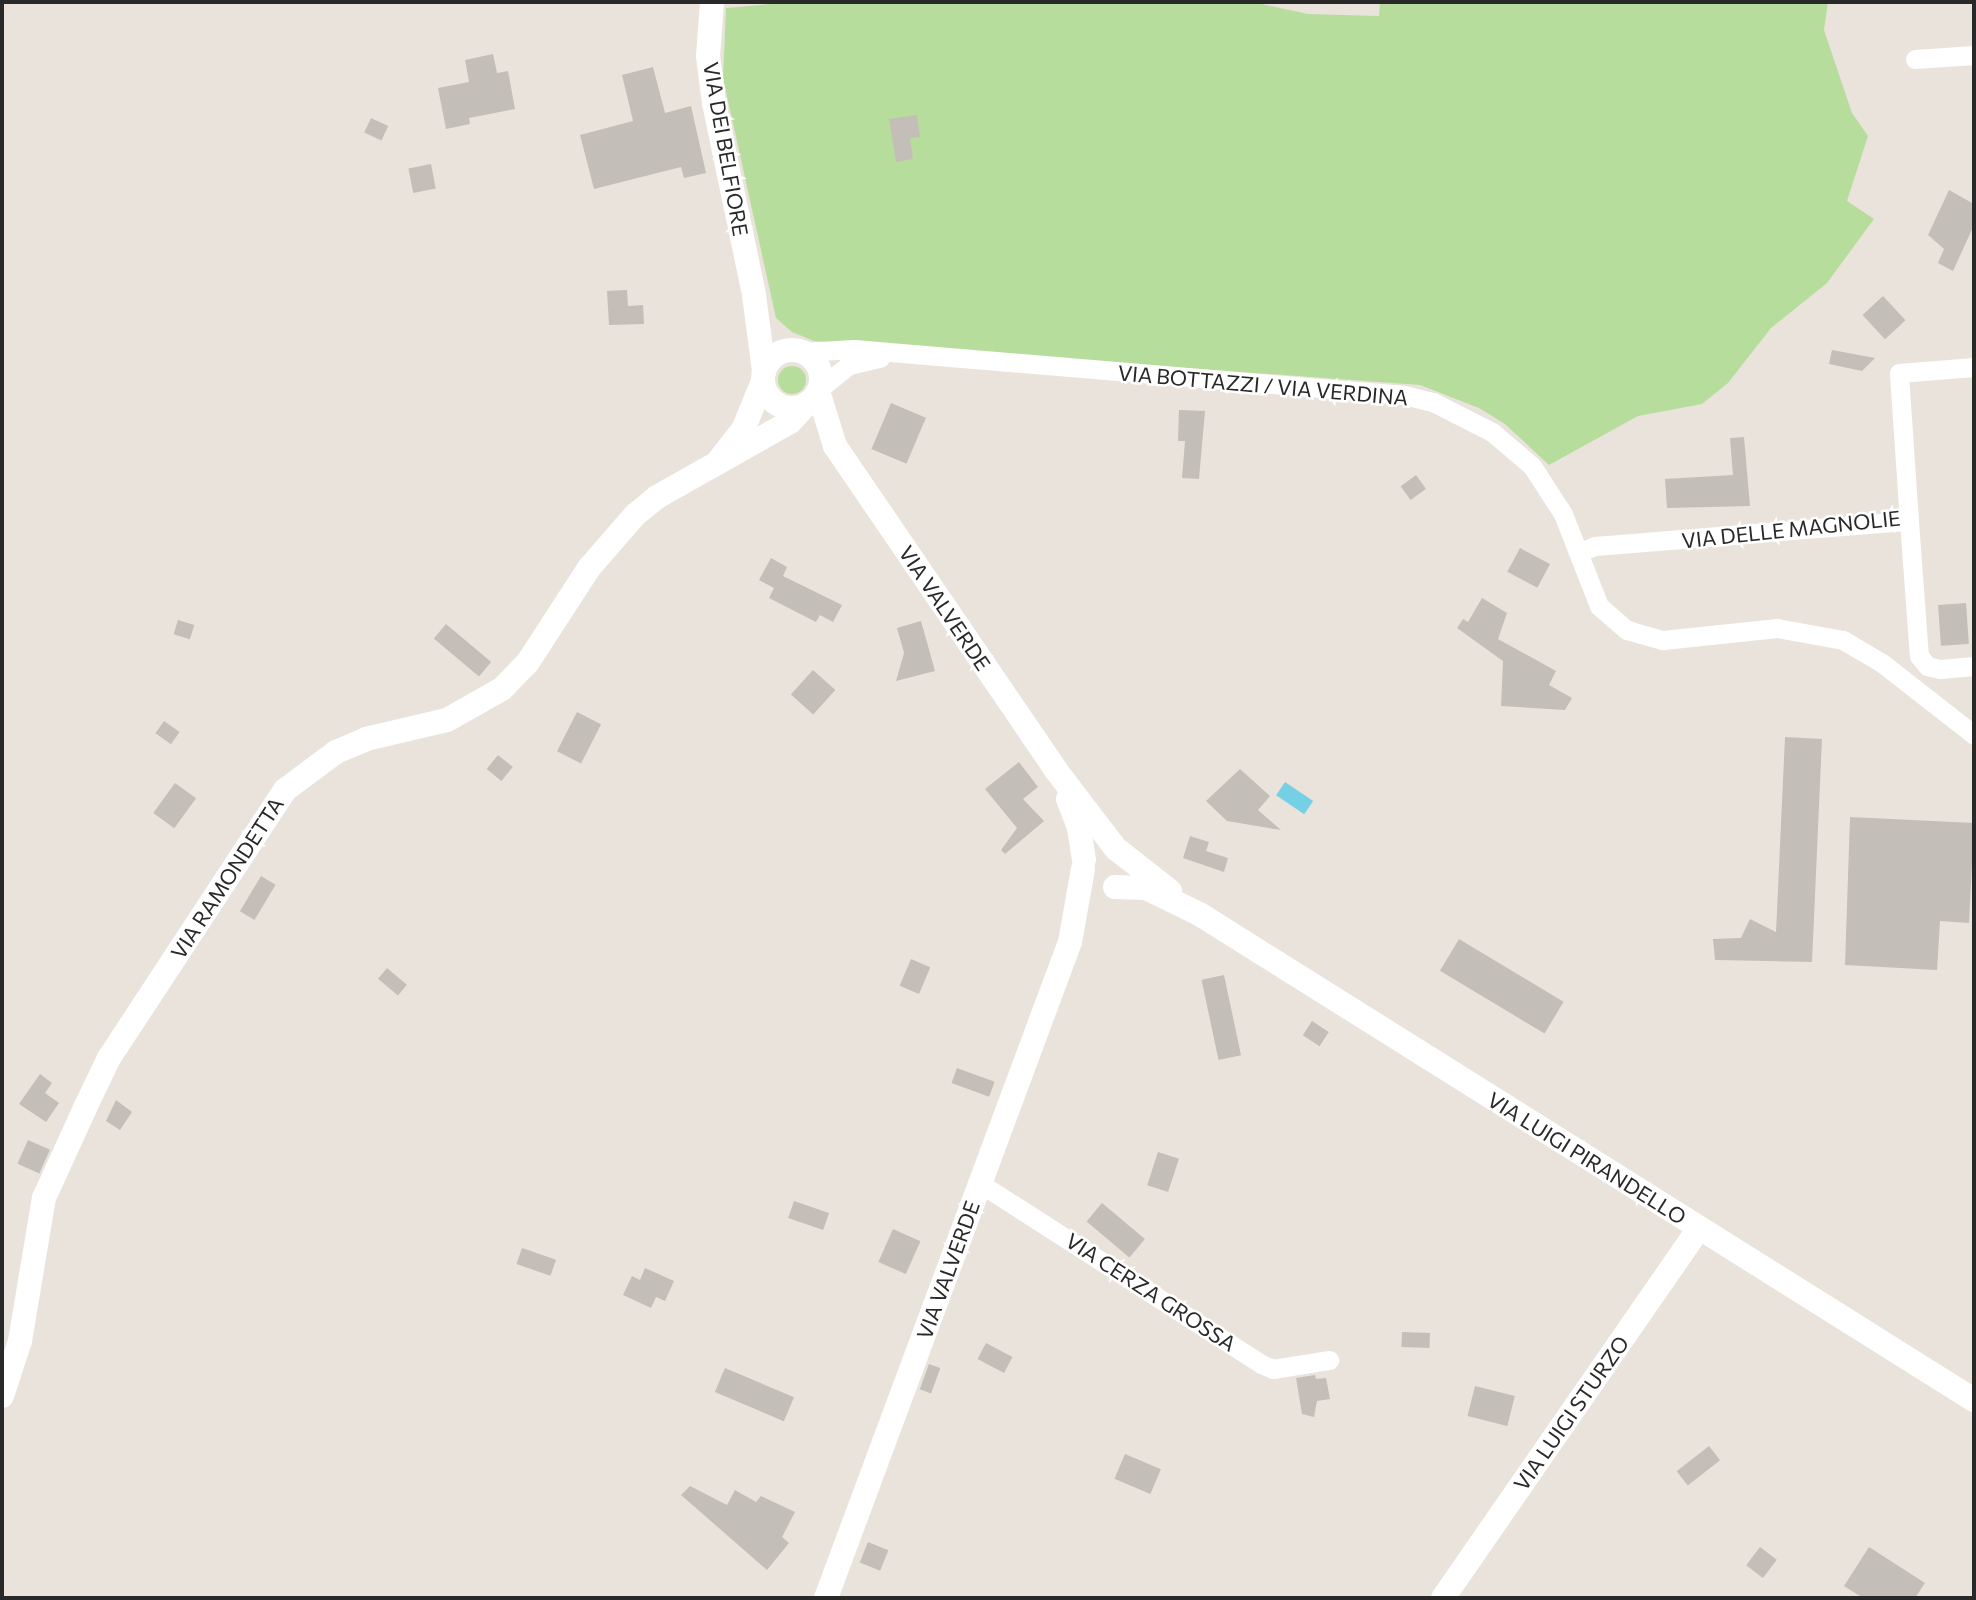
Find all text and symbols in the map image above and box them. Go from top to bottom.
street label: VIA DEI BELFIORE [698,60,754,238]
street label: VIA BOTTAZZI / VIA VERDINA [1117,360,1409,410]
street label: VIA DELLE MAGNOLIE [1680,505,1902,553]
street label: VIA VALVERDE [894,541,996,675]
street label: VIA RAMONDETTA [165,792,289,964]
street label: VIA LUIGI PIRANDELLO [1483,1087,1691,1229]
street label: VIA VALVERDE [911,1197,985,1343]
street label: VIA CERZA GROSSA [1061,1228,1241,1356]
street label: VIA LUIGI STURZO [1508,1331,1634,1495]

